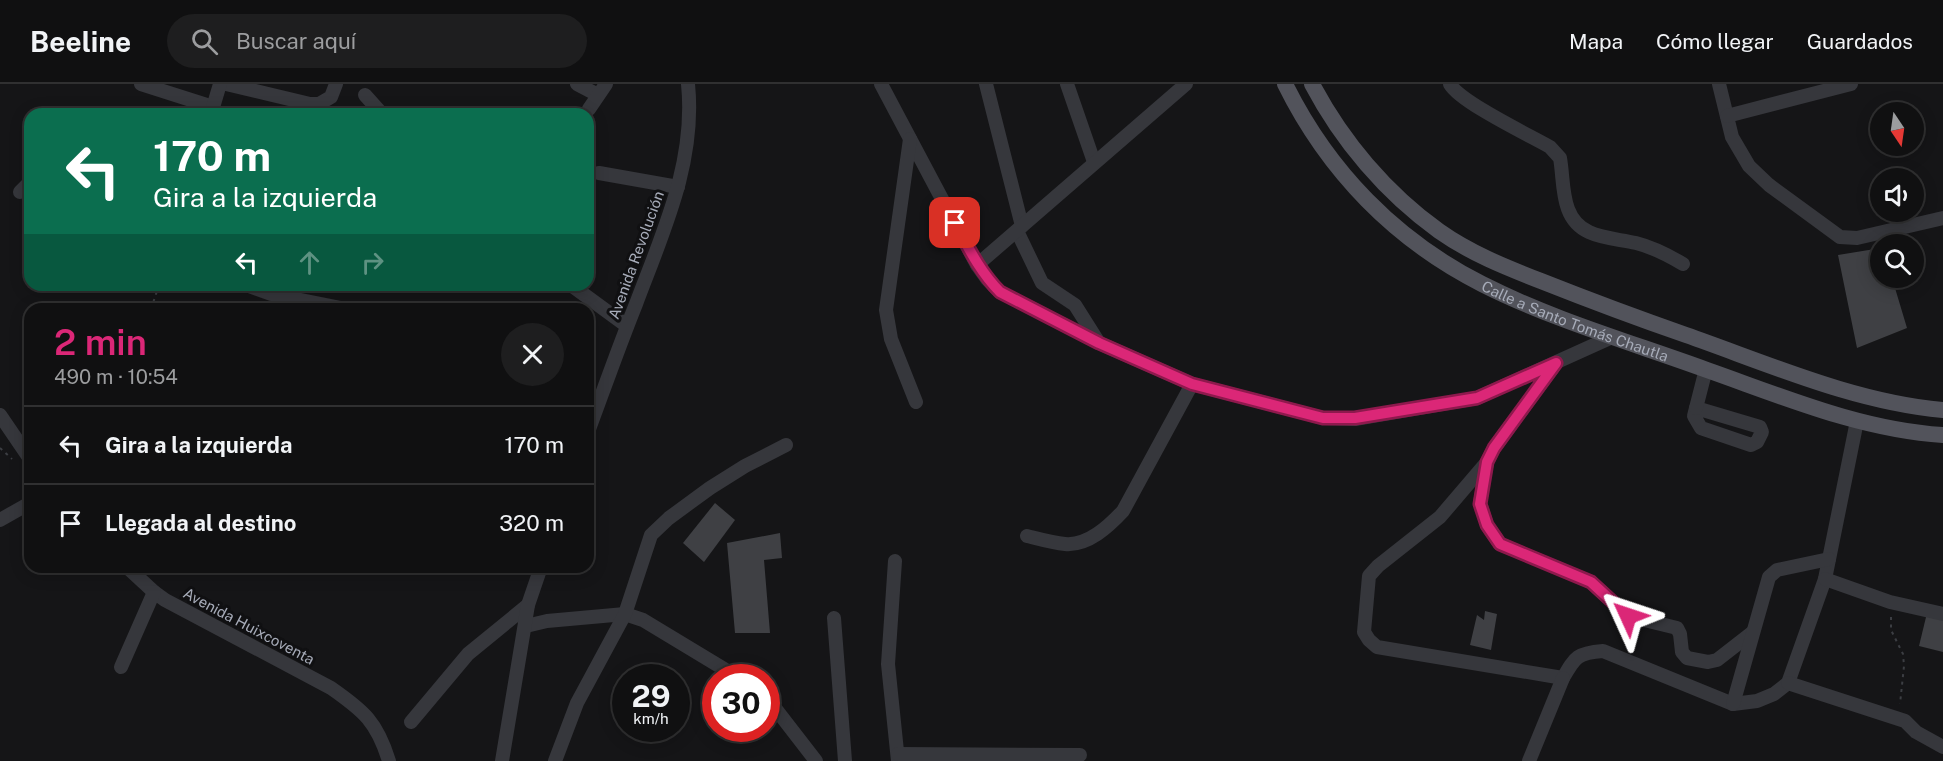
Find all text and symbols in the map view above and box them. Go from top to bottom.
search box [167,14,587,68]
text: Beeline [30,25,131,58]
icon: search [188,25,221,58]
text: Buscar aquí [236,28,356,54]
text: Mapa [1569,29,1623,54]
text: Cómo llegar [1656,29,1774,54]
text: Guardados [1807,29,1913,54]
north arrow [1870,102,1924,156]
map controls [1870,102,1924,288]
text: 170 m [153,131,271,180]
icon: left [54,132,132,210]
button: sound [1870,168,1924,222]
text: Gira a la izquierda [153,181,377,213]
street label: Avenida Revolución [605,189,667,321]
pin [929,197,980,248]
icon: arrive [938,206,971,239]
button: search [1870,234,1924,288]
icon: left [230,246,263,279]
icon: ahead [293,246,326,279]
icon: right [356,246,389,279]
street label: Calle a Santo Tomás Chautla [1479,277,1671,364]
text: 2 min [54,321,147,363]
button: close [501,323,564,386]
text: 490 m · 10:54 [54,365,178,389]
icon: left [54,429,87,462]
text: Gira a la izquierda [105,432,292,458]
text: 170 m [504,432,564,458]
icon: arrive [54,507,87,540]
text: Llegada al destino [105,510,296,536]
text: 320 m [499,510,564,536]
street label: Avenida Huixcoventa [181,584,317,668]
position arrow [1596,584,1660,648]
speed limit sign: 30 [702,664,780,742]
text: 29 [632,678,670,714]
text: km/h [633,710,669,727]

